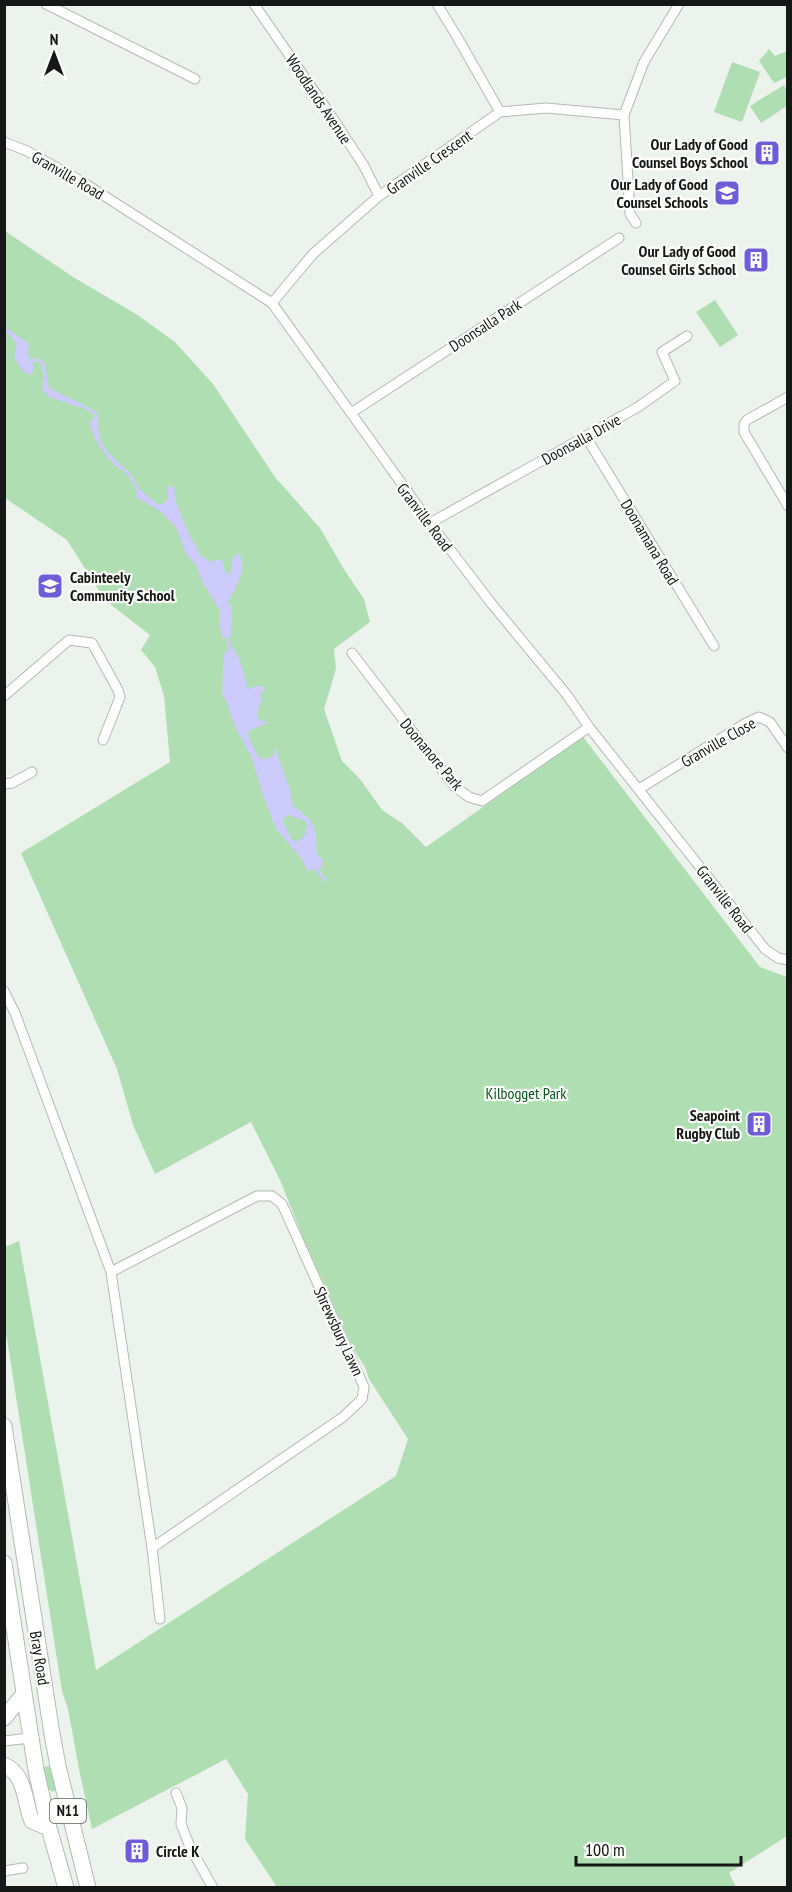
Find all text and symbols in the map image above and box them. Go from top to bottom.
north arrow [24,24,84,84]
text: N [50,29,58,49]
street label: Woodlands Avenue [282,50,356,148]
street label: Granville Crescent [382,125,476,199]
place label: Our Lady of Good Counsel Boys School [632,134,748,172]
building icon: Our Lady of Good Counsel Boys School [752,138,782,168]
street label: Granville Road [28,146,108,204]
place label: Our Lady of Good Counsel Schools [611,174,708,212]
school or university icon: Our Lady of Good Counsel Schools [712,178,742,208]
place label: Our Lady of Good Counsel Girls School [621,241,736,279]
building icon: Our Lady of Good Counsel Girls School [741,245,771,275]
street label: Doonsalla Park [445,294,526,356]
street label: Doonsalla Drive [538,409,624,469]
street label: Granville Road [393,479,457,555]
street label: Doonamana Road [617,495,683,589]
place label: Cabinteely Community School [70,567,175,605]
school or university icon: Cabinteely Community School [35,571,65,601]
street label: Granville Close [677,713,759,771]
street label: Doonanore Park [396,714,468,795]
street label: Granville Road [692,861,758,937]
park label: Kilbogget Park [486,1083,567,1103]
place label: Seapoint Rugby Club [676,1105,740,1143]
building icon: Seapoint Rugby Club [744,1109,774,1139]
street label: Shrewsbury Lawn [310,1283,368,1379]
street label: Bray Road [26,1629,54,1687]
road number: N11 [50,1799,86,1823]
scale bar [576,1829,741,1867]
building icon: Circle K [122,1836,152,1866]
text: 100 m [585,1838,625,1861]
place label: Circle K [156,1841,200,1861]

